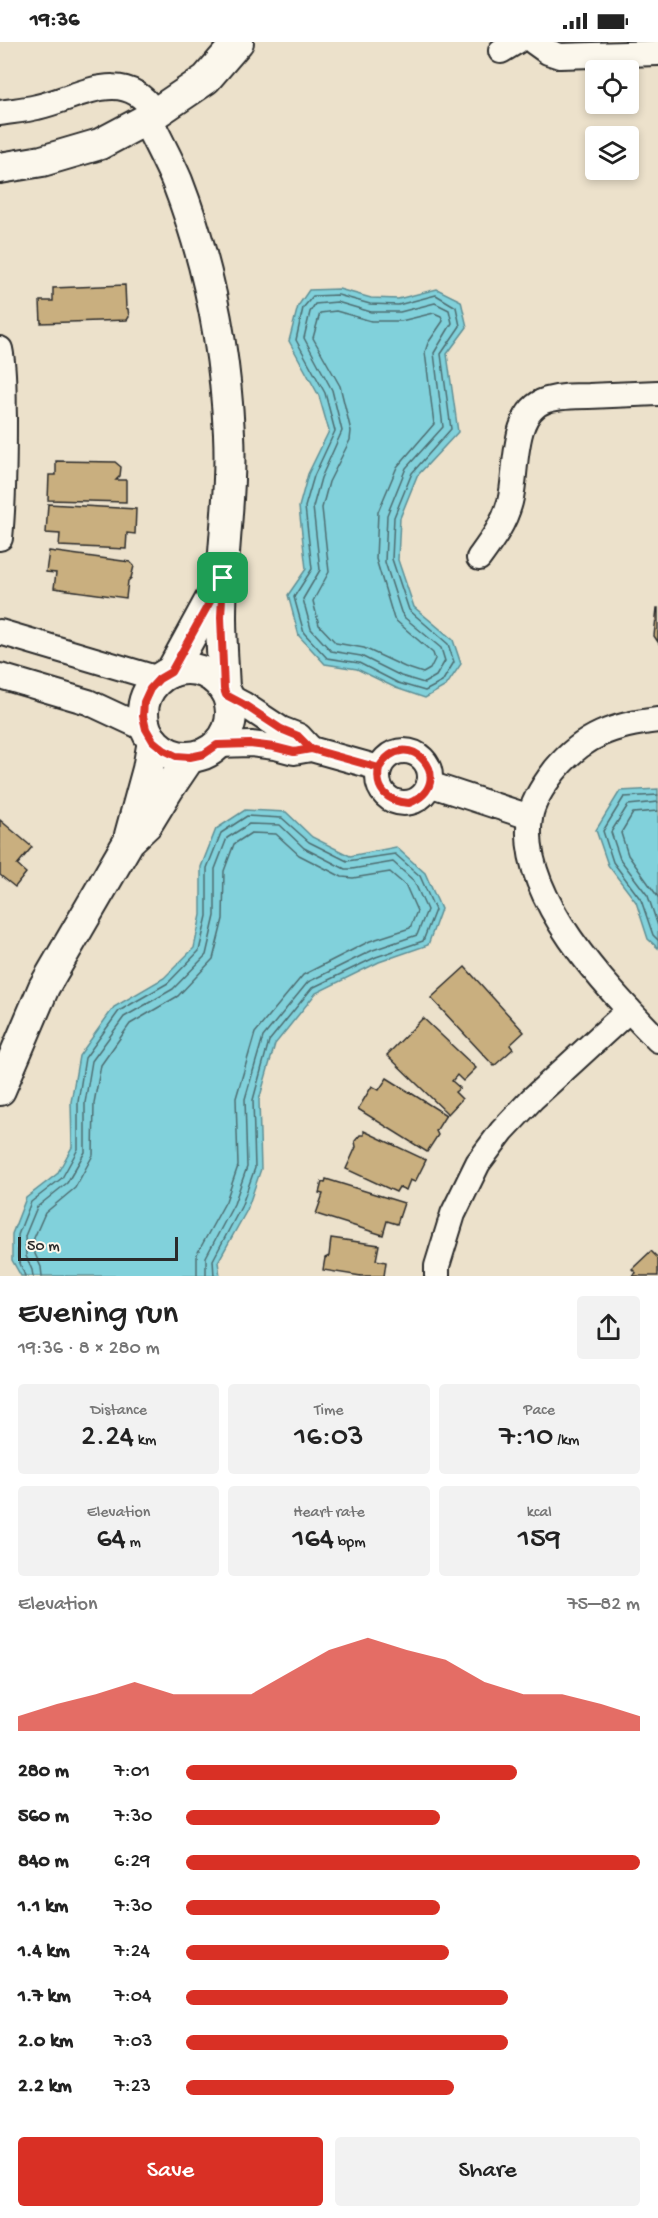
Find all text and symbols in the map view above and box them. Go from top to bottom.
text: 19:36 [30,8,79,34]
map controls [585,60,639,180]
button: locate [585,60,639,114]
button: layers [585,126,639,180]
pin [197,552,248,603]
icon: arrive [206,561,239,594]
scale bar [18,1234,178,1262]
text: 50 m [27,1238,60,1257]
text: Evening run [18,1296,178,1334]
button: share [577,1296,640,1359]
text: 19:36 · 8 × 280 m [18,1338,160,1361]
text: Distance [90,1402,147,1421]
text: Time [314,1402,344,1421]
text: Pace [524,1402,555,1421]
text: 2.24 [81,1421,134,1456]
text: 16:03 [294,1421,364,1456]
text: 7:10 [499,1421,553,1456]
text: km [134,1432,156,1451]
text: /km [553,1432,579,1451]
text: Elevation [87,1504,150,1523]
text: Heart rate [293,1504,365,1523]
text: kcal [527,1504,552,1523]
text: 64 [96,1523,126,1558]
text: 164 [293,1523,334,1558]
text: 159 [518,1523,561,1558]
text: m [126,1534,141,1553]
text: bpm [334,1534,365,1553]
text: Elevation [18,1594,98,1617]
text: 75–82 m [567,1594,640,1617]
text: 280 m [18,1761,69,1784]
text: 7:01 [114,1761,150,1784]
text: 560 m [18,1806,69,1829]
text: 7:30 [114,1806,152,1829]
text: 840 m [18,1851,69,1874]
text: 6:29 [114,1851,150,1874]
text: 1.1 km [18,1896,68,1919]
text: 7:30 [114,1896,152,1919]
text: 1.4 km [18,1941,70,1964]
text: 7:24 [114,1941,150,1964]
text: 1.7 km [18,1986,71,2009]
text: 7:04 [114,1986,152,2009]
text: 2.0 km [18,2031,73,2054]
text: 7:03 [114,2031,152,2054]
text: 2.2 km [18,2076,72,2099]
text: 7:23 [114,2076,151,2099]
button: Save [18,2137,323,2206]
button: Share [335,2137,640,2206]

